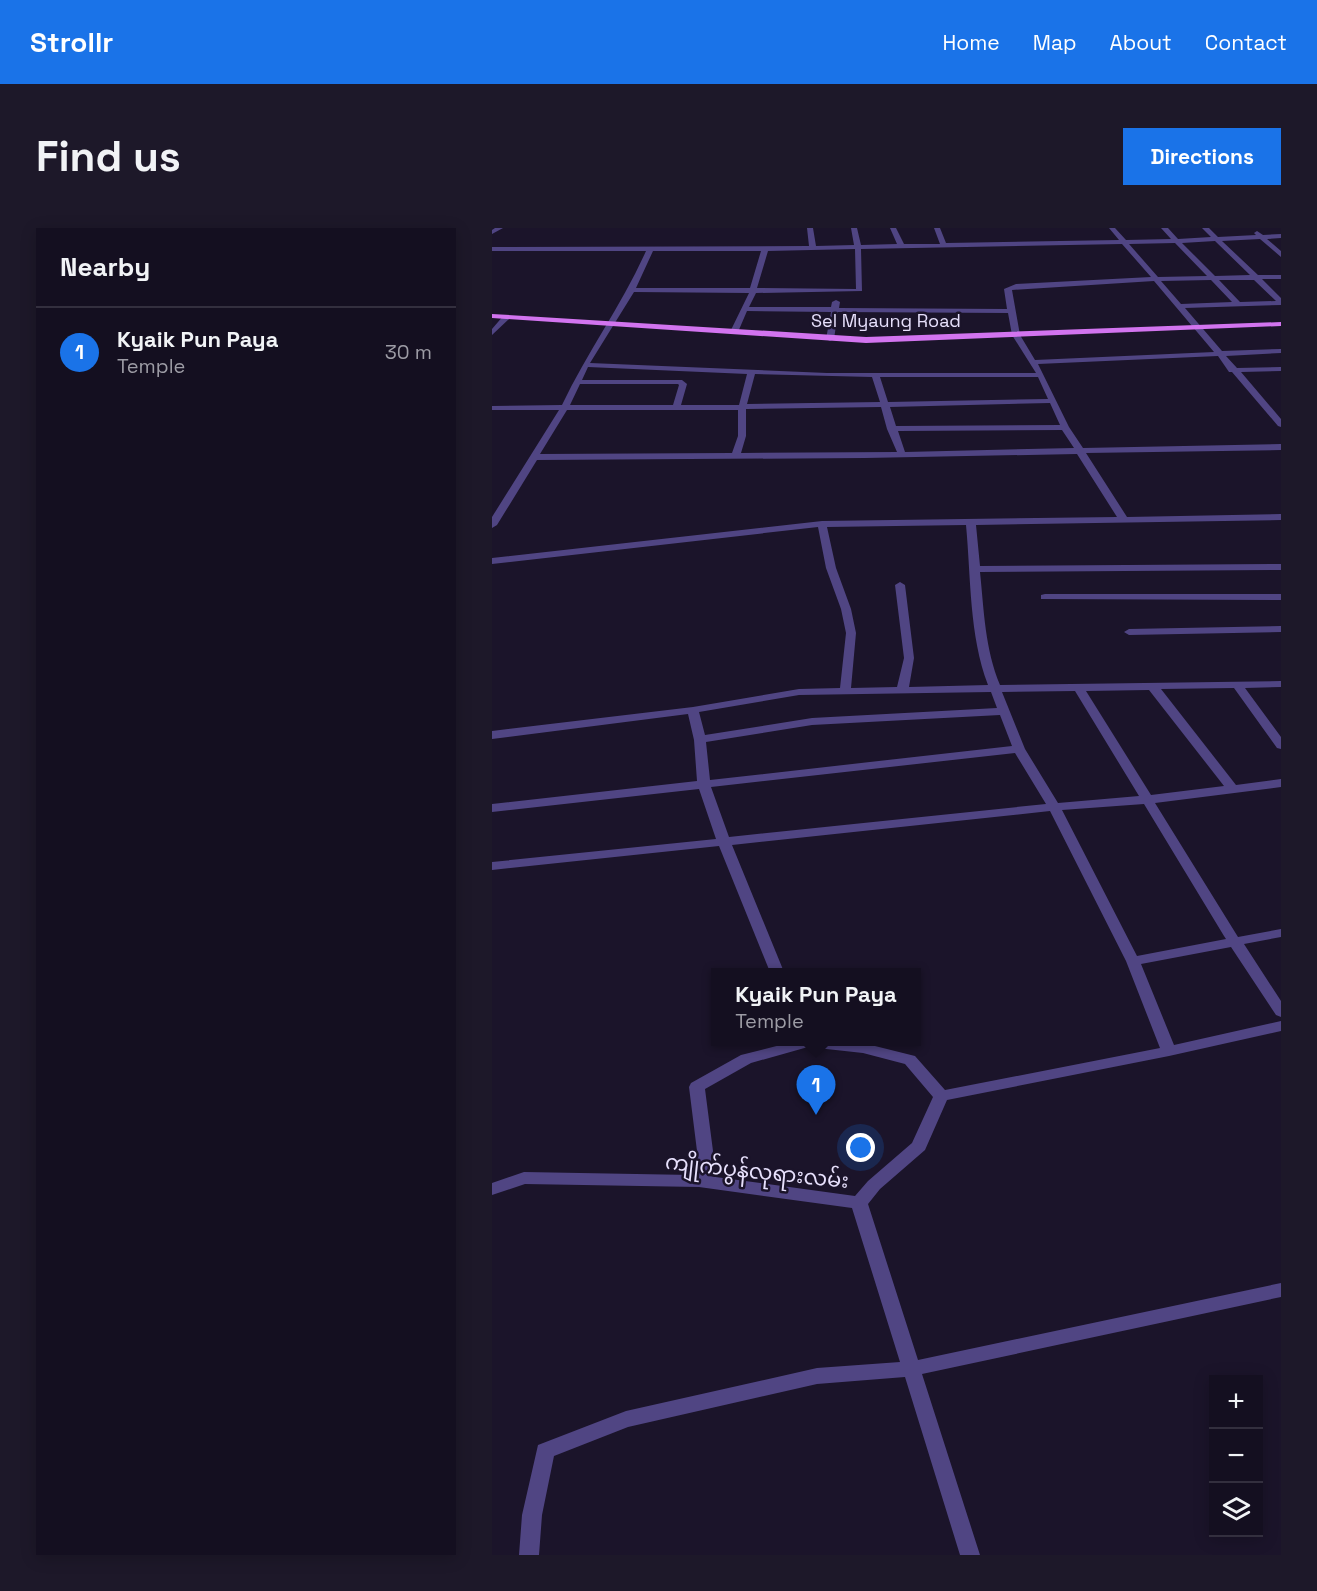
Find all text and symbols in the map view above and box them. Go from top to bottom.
text: Strollr [30,24,113,60]
text: Home [942,29,1000,56]
text: Map [1033,29,1077,56]
text: About [1110,29,1172,56]
text: Contact [1205,29,1287,56]
button: Directions [1123,128,1281,185]
text: Find us [36,130,181,183]
text: Nearby [60,250,150,284]
street label: Sel Myaung Road [811,309,961,332]
text: Kyaik Pun Paya [117,325,278,353]
text: 1 [75,339,84,365]
text: 30 m [385,339,432,365]
text: Temple [117,353,185,379]
popup [711,968,921,1046]
text: Kyaik Pun Paya [735,980,897,1008]
text: Temple [735,1008,804,1034]
pin: 1 [796,1066,836,1115]
your location [846,1133,875,1162]
street label: ကျိုက်ပွန်လုရားလမ်း [663,1146,850,1199]
map controls [1209,1375,1263,1537]
button: + [1209,1375,1263,1429]
button: − [1209,1429,1263,1483]
button: layers [1209,1483,1263,1537]

